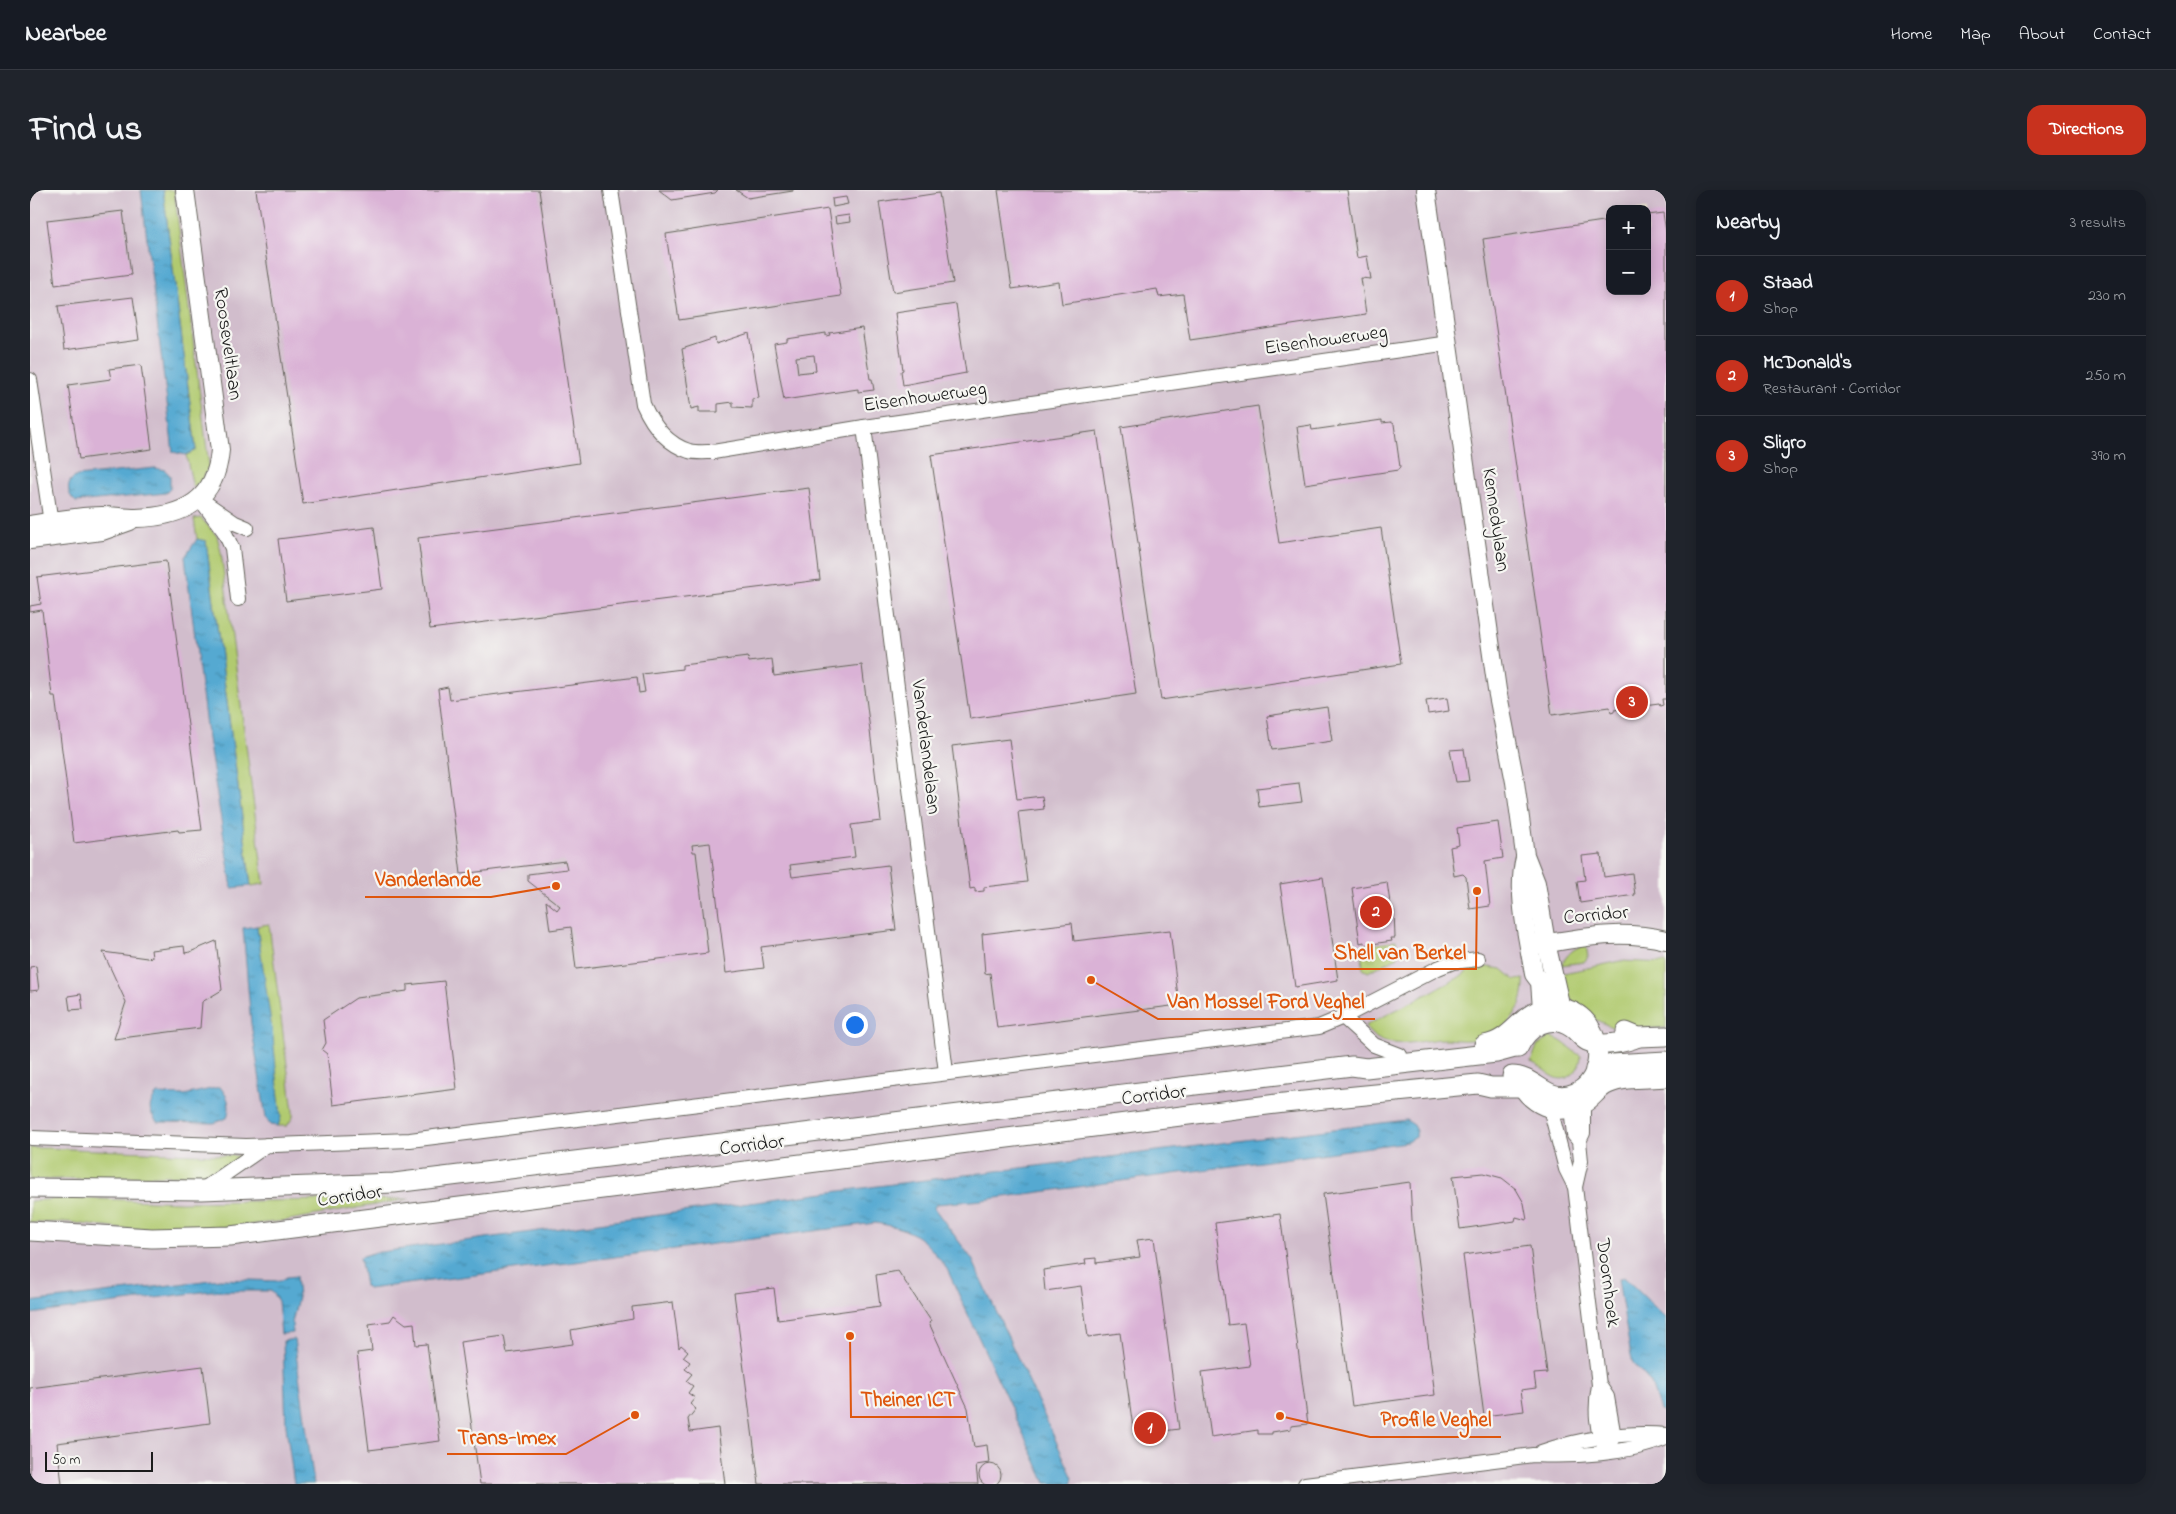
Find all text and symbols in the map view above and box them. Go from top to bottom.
text: Nearbee [25,17,107,52]
text: Home [1891,22,1932,48]
text: Map [1960,22,1991,48]
text: About [2019,22,2065,48]
text: Contact [2093,22,2151,48]
text: Find us [30,105,142,156]
button: Directions [2027,105,2146,155]
map controls [1606,205,1651,295]
button: + [1606,205,1651,250]
text: Nearby [1716,208,1780,238]
text: 3 results [2070,211,2126,235]
button: − [1606,250,1651,295]
text: Staad [1763,270,1813,297]
text: 1 [1729,284,1735,308]
text: 230 m [2088,284,2126,308]
street label: Rooseveltlaan [205,286,249,402]
text: Shop [1763,297,1798,321]
street label: Eisenhowerweg [1263,318,1390,365]
text: McDonald's [1763,350,1852,377]
text: 2 [1728,364,1736,388]
text: 250 m [2086,364,2126,388]
street label: Eisenhowerweg [862,375,989,422]
text: Restaurant · Corridor [1763,377,1901,401]
text: Sligro [1763,430,1806,457]
text: 3 [1729,444,1735,468]
text: 390 m [2091,444,2126,468]
text: Shop [1763,457,1798,481]
street label: Kennedylaan [1473,466,1517,574]
street label: Vanderlandelaan [902,677,948,816]
pin: 3 [1616,683,1648,721]
callout: Vanderlande [365,861,491,897]
text: Vanderlande [374,866,481,896]
pin: 2 [1360,893,1392,931]
street label: Corridor [1562,899,1631,933]
callout: Shell van Berkel [1324,933,1476,969]
text: Shell van Berkel [1334,939,1467,969]
callout: Van Mossel Ford Veghel [1158,983,1375,1019]
text: Van Mossel Ford Veghel [1166,988,1365,1020]
your location [842,1012,868,1038]
street label: Corridor [1120,1078,1189,1114]
street label: Corridor [718,1128,787,1164]
street label: Corridor [316,1178,385,1216]
street label: Doornhoek [1587,1236,1627,1329]
callout: Theiner ICT [851,1381,966,1417]
text: Theiner ICT [860,1386,956,1416]
callout: Profile Veghel [1370,1401,1501,1437]
text: Profile Veghel [1381,1406,1492,1438]
pin: 1 [1134,1409,1166,1447]
callout: Trans-Imex [447,1418,566,1454]
text: Trans-Imex [458,1424,556,1454]
scale bar [45,1449,152,1472]
text: 50 m [52,1450,80,1471]

